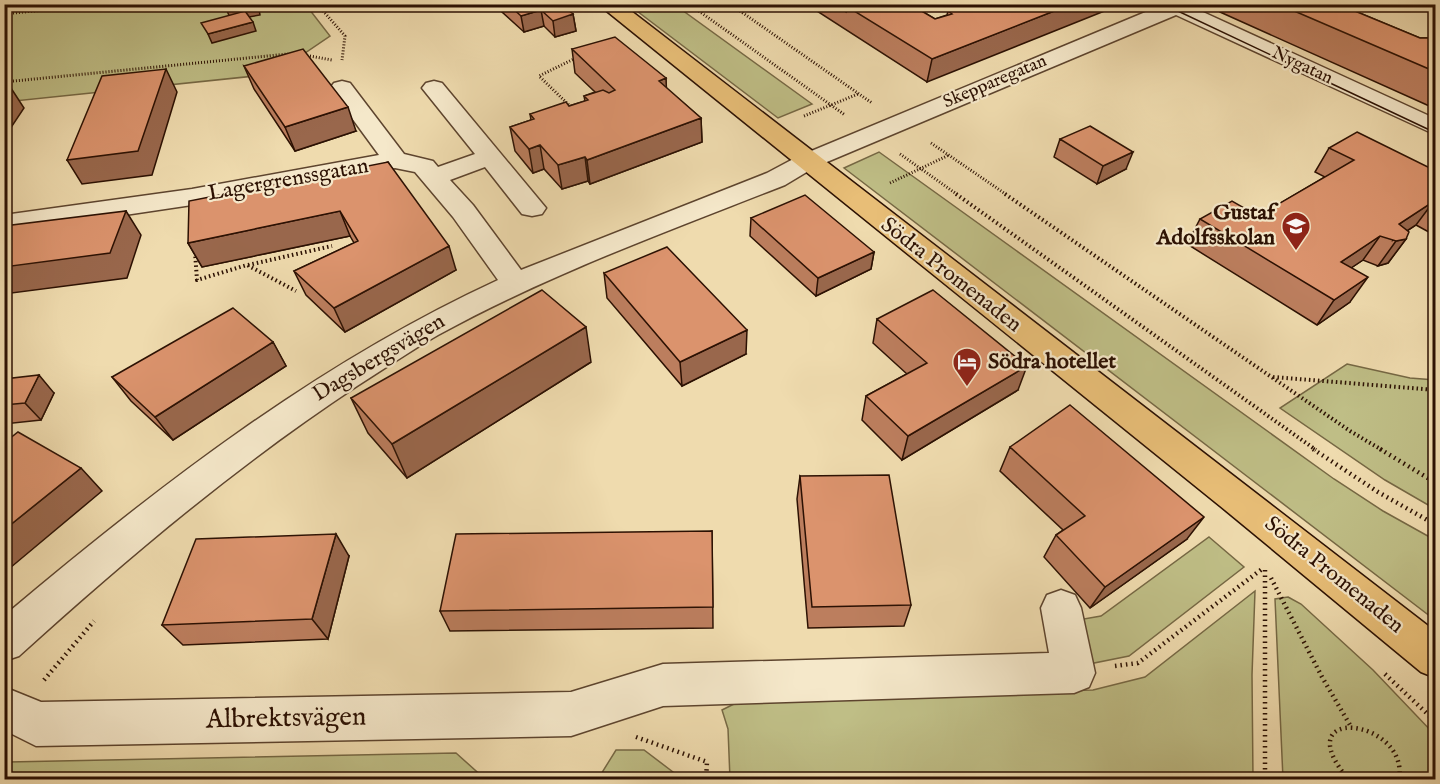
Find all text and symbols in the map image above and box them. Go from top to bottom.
street label: Nygatan [1268,42,1337,90]
street label: Skepparegatan [940,50,1051,114]
street label: Lagergrenssgatan [205,152,371,208]
place label: Gustaf Adolfsskolan [1156,199,1279,252]
school or university icon: Gustaf Adolfsskolan [1280,210,1312,252]
street label: Södra Promenaden [875,211,1027,339]
street label: Dagsbergsvägen [308,307,450,408]
hotel icon: Södra hotellet [951,346,983,388]
place label: Södra hotellet [988,348,1116,376]
street label: Södra Promenaden [1258,510,1410,640]
street label: Albrektsvägen [204,701,367,737]

